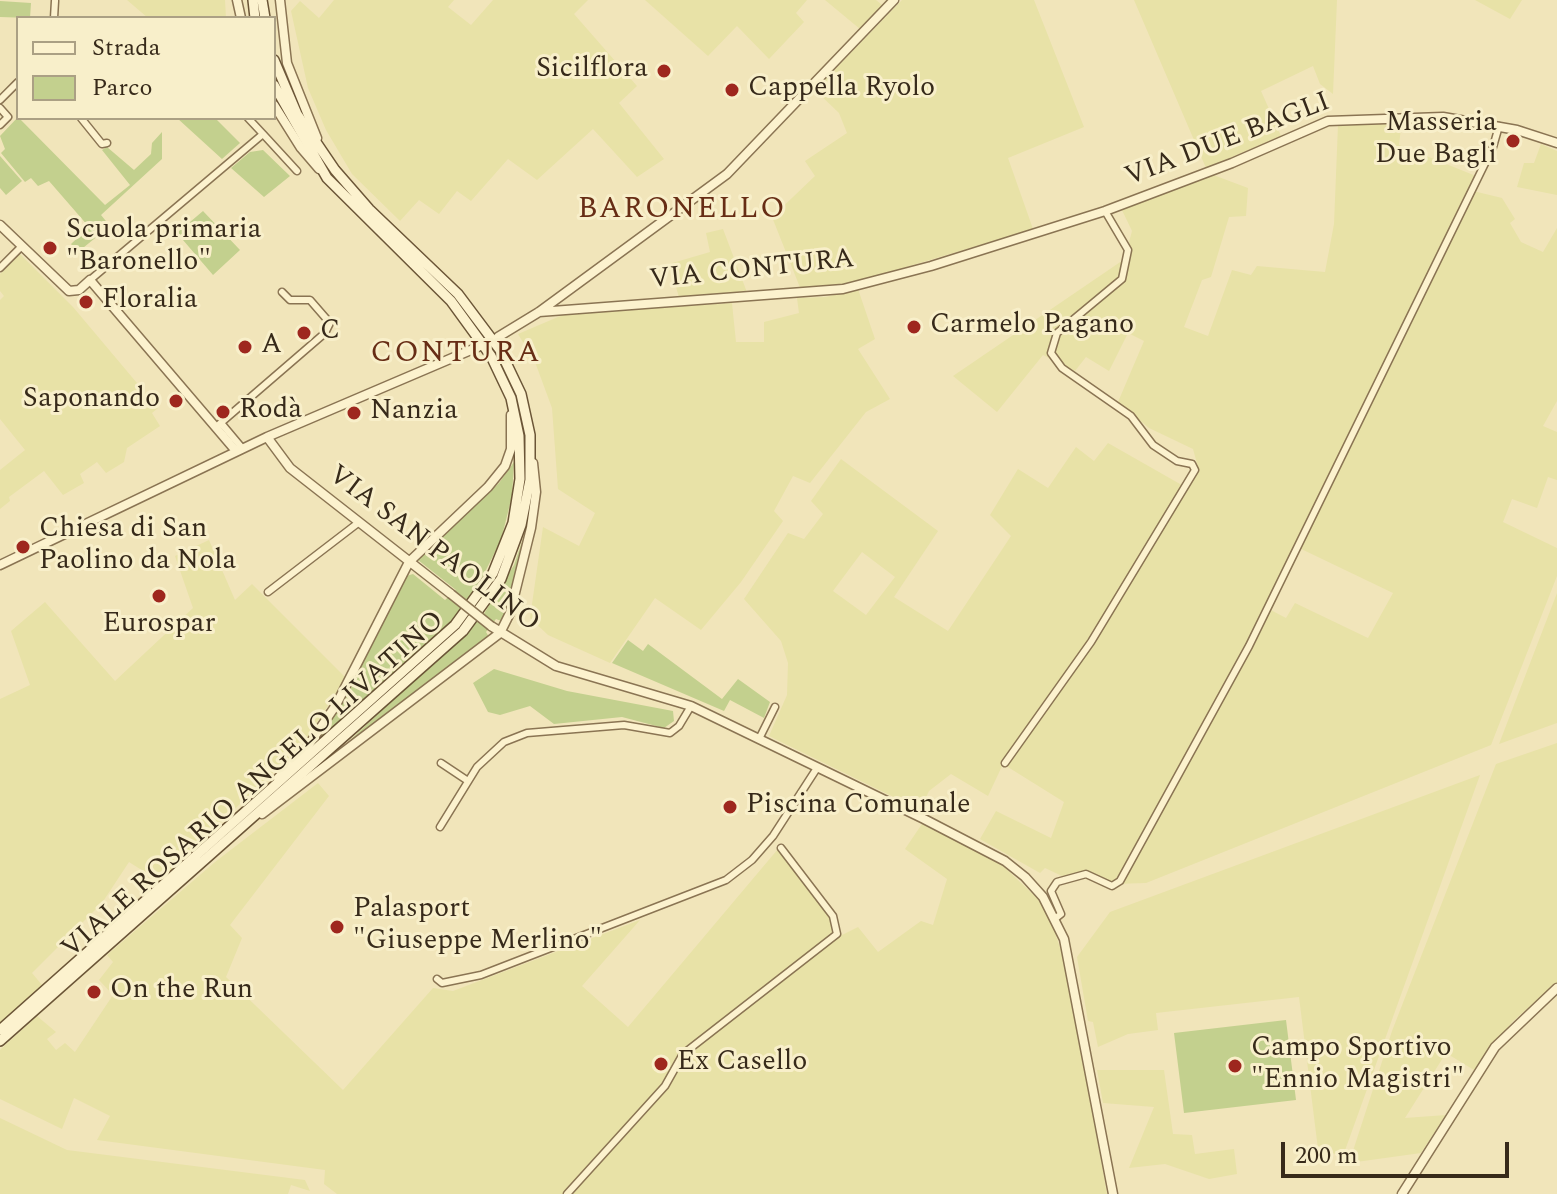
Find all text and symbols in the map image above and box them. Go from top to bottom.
legend [16,16,276,120]
text: Strada [92,30,160,66]
place label: Sicilflora [536,54,648,88]
marker: Sicilflora [655,62,673,80]
text: Parco [92,70,153,106]
place label: Cappella Ryolo [748,73,935,107]
marker: Cappella Ryolo [723,81,741,99]
street label: VIA DUE BAGLI [1121,86,1335,196]
place label: Masseria Due Bagli [1375,108,1497,174]
marker: Masseria Due Bagli [1504,132,1522,150]
district label: BARONELLO [578,193,786,229]
place label: Scuola primaria "Baronello" [66,215,262,281]
marker: Scuola primaria "Baronello" [41,239,59,257]
street label: VIA CONTURA [648,244,856,298]
place label: Floralia [102,285,198,319]
marker: Floralia [77,293,95,311]
place label: Carmelo Pagano [930,310,1134,344]
place label: C [320,316,340,350]
marker: Carmelo Pagano [905,318,923,336]
marker: C [295,324,313,342]
place label: A [261,330,282,364]
district label: CONTURA [371,337,541,373]
marker: A [236,338,254,356]
place label: Saponando [23,384,160,418]
marker: Saponando [167,392,185,410]
place label: Rodà [239,395,302,429]
place label: Nanzia [370,396,458,430]
marker: Rodà [214,403,232,421]
marker: Nanzia [345,404,363,422]
street label: VIA SAN PAOLINO [321,459,545,641]
place label: Chiesa di San Paolino da Nola [39,514,236,580]
marker: Chiesa di San Paolino da Nola [14,538,32,556]
marker: Eurospar [150,587,168,605]
street label: VIALE ROSARIO ANGELO LIVATINO [56,605,452,967]
place label: Eurospar [102,609,216,643]
place label: Piscina Comunale [746,790,970,824]
marker: Piscina Comunale [721,798,739,816]
place label: Palasport "Giuseppe Merlino" [353,894,602,960]
marker: Palasport "Giuseppe Merlino" [328,918,346,936]
place label: On the Run [110,975,253,1009]
marker: On the Run [85,983,103,1001]
place label: Campo Sportivo "Ennio Magistri" [1251,1033,1464,1099]
place label: Ex Casello [677,1047,807,1081]
marker: Ex Casello [652,1055,670,1073]
marker: Campo Sportivo "Ennio Magistri" [1226,1057,1244,1075]
scale bar [1285,1126,1513,1176]
text: 200 m [1295,1138,1358,1174]

